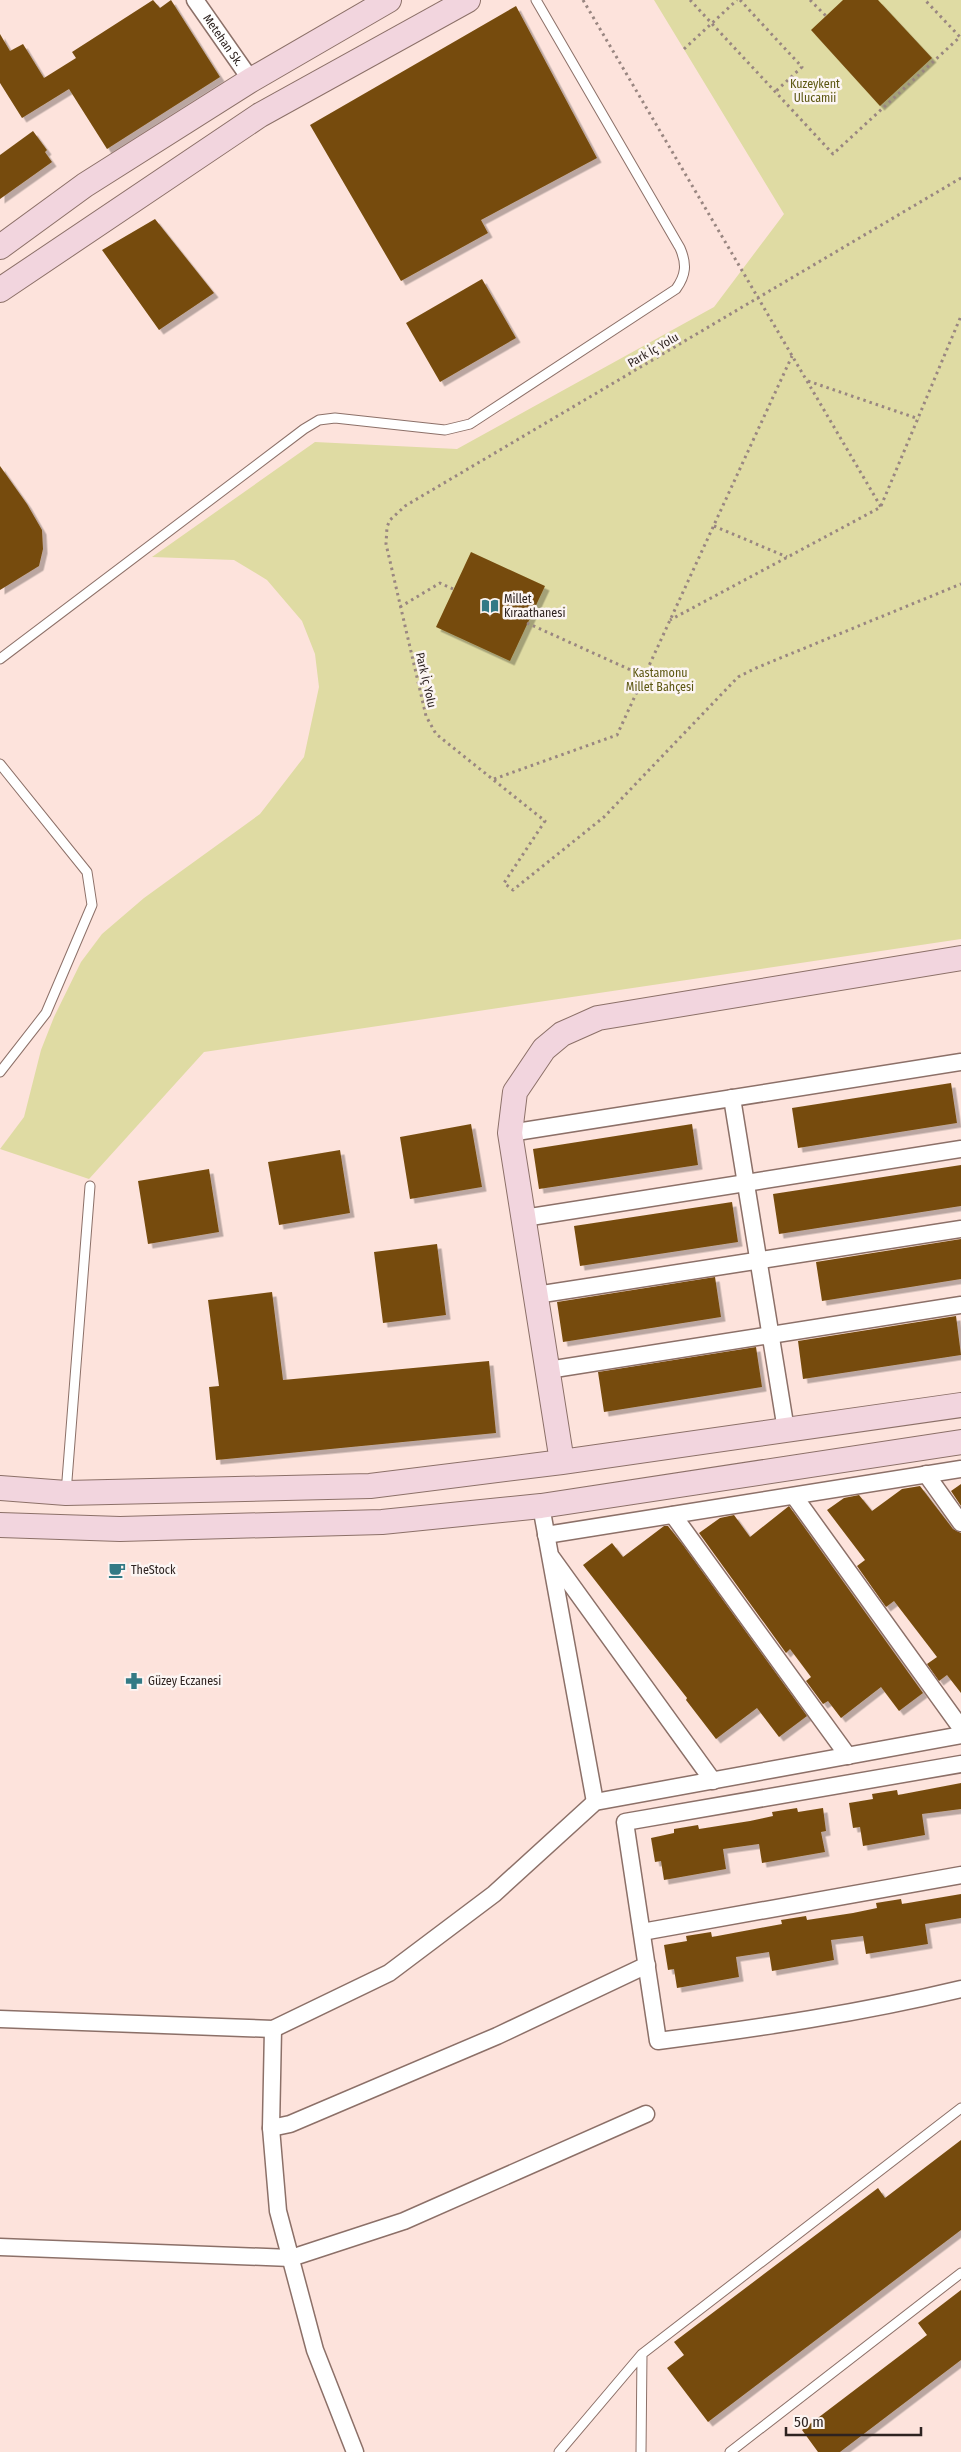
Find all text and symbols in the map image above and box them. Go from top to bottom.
street label: Metehan Sk. [200,12,246,69]
park label: Kuzeykent Ulucamii [790,77,840,105]
street label: Park İç Yolu [625,329,681,370]
place label: Millet Kıraathanesi [504,592,565,620]
library icon: Millet Kıraathanesi [480,596,500,616]
street label: Park İç Yolu [413,651,440,709]
park label: Kastamonu Millet Bahçesi [626,666,694,694]
cafe icon: TheStock [107,1560,127,1580]
place label: TheStock [131,1563,176,1577]
pharmacy icon: Güzey Eczanesi [124,1671,144,1691]
place label: Güzey Eczanesi [148,1674,221,1688]
scale bar [786,2404,921,2436]
text: 50 m [794,2413,824,2431]

